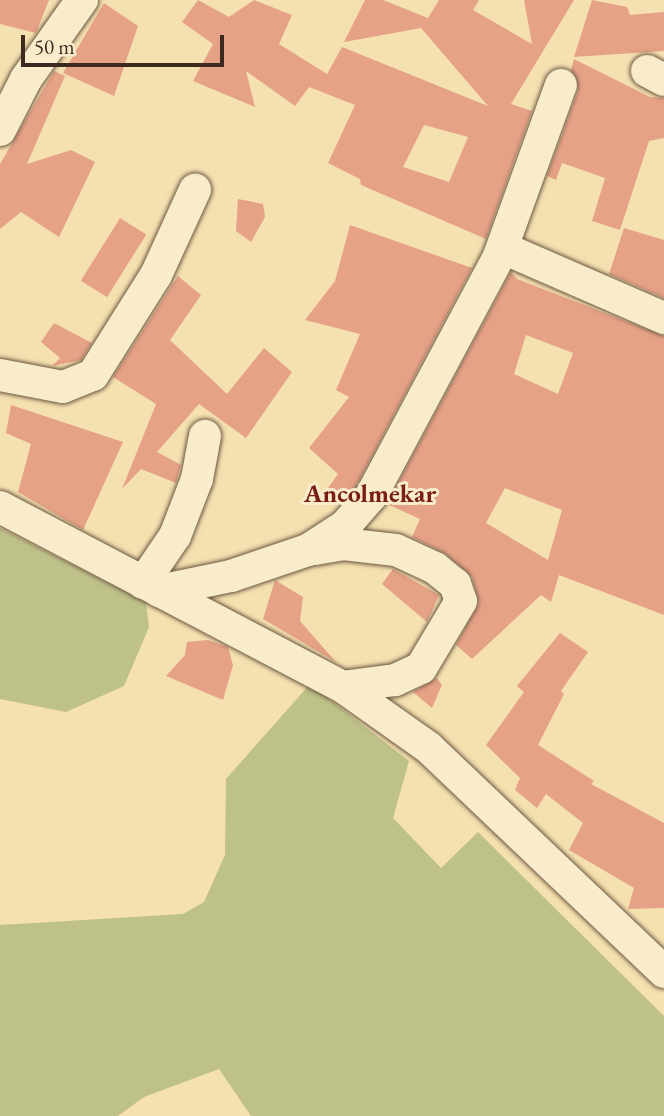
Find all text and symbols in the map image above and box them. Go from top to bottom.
scale bar [24,21,228,65]
text: 50 m [34,33,75,60]
district label: Ancolmekar [304,478,436,510]

